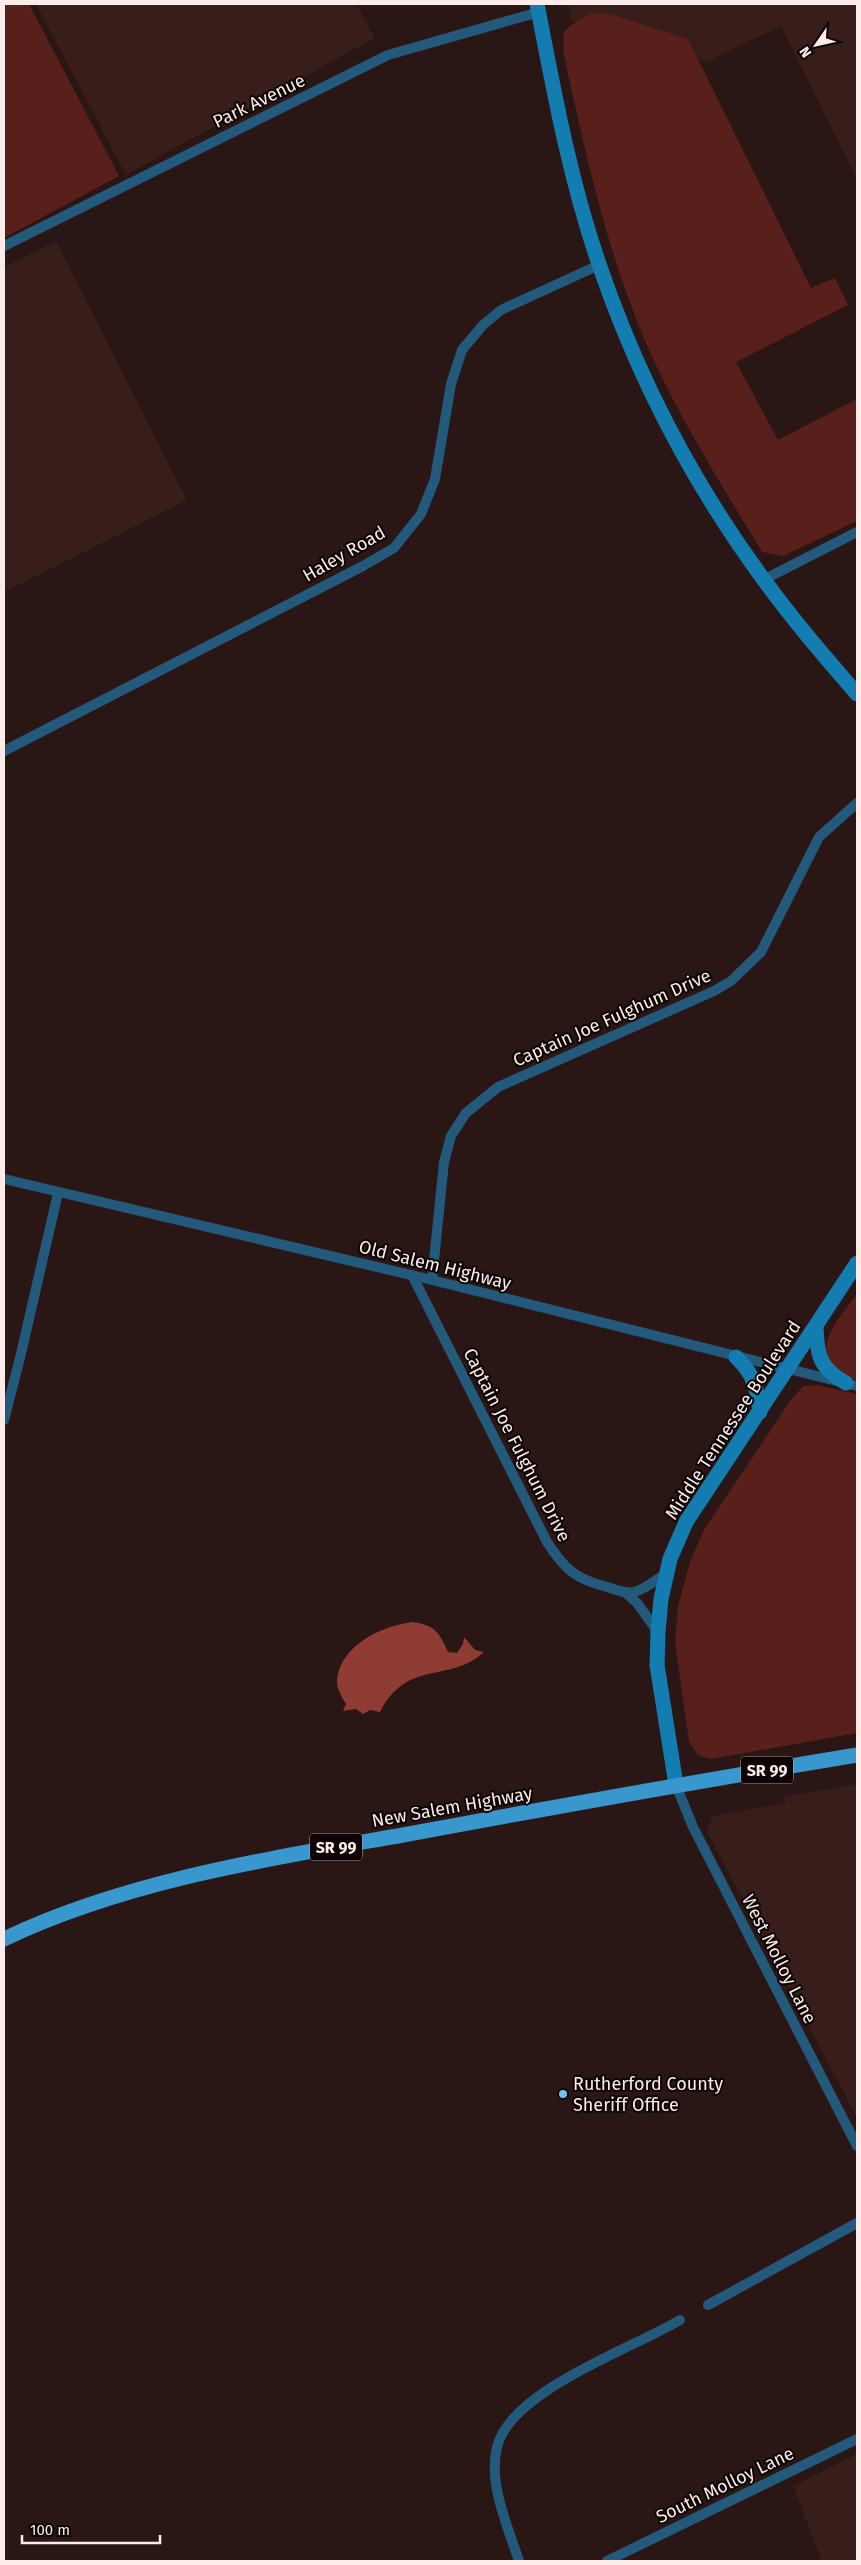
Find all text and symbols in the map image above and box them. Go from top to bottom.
north arrow [791,20,841,70]
text: N [796,43,815,61]
street label: Park Avenue [209,69,309,133]
street label: Haley Road [299,521,389,587]
street label: Captain Joe Fulghum Drive [510,964,714,1072]
street label: Old Salem Highway [357,1235,514,1295]
street label: Middle Tennessee Boulevard [660,1316,806,1524]
street label: Captain Joe Fulghum Drive [459,1345,575,1545]
road number: SR 99 [741,1756,793,1784]
street label: New Salem Highway [370,1782,534,1832]
road number: SR 99 [310,1834,362,1860]
street label: West Molloy Lane [737,1891,821,2027]
place label: Rutherford County Sheriff Office [573,2073,723,2116]
marker: Rutherford County Sheriff Office [557,2088,569,2100]
street label: South Molloy Lane [653,2442,797,2528]
scale bar [22,2512,160,2544]
text: 100 m [30,2521,70,2539]

